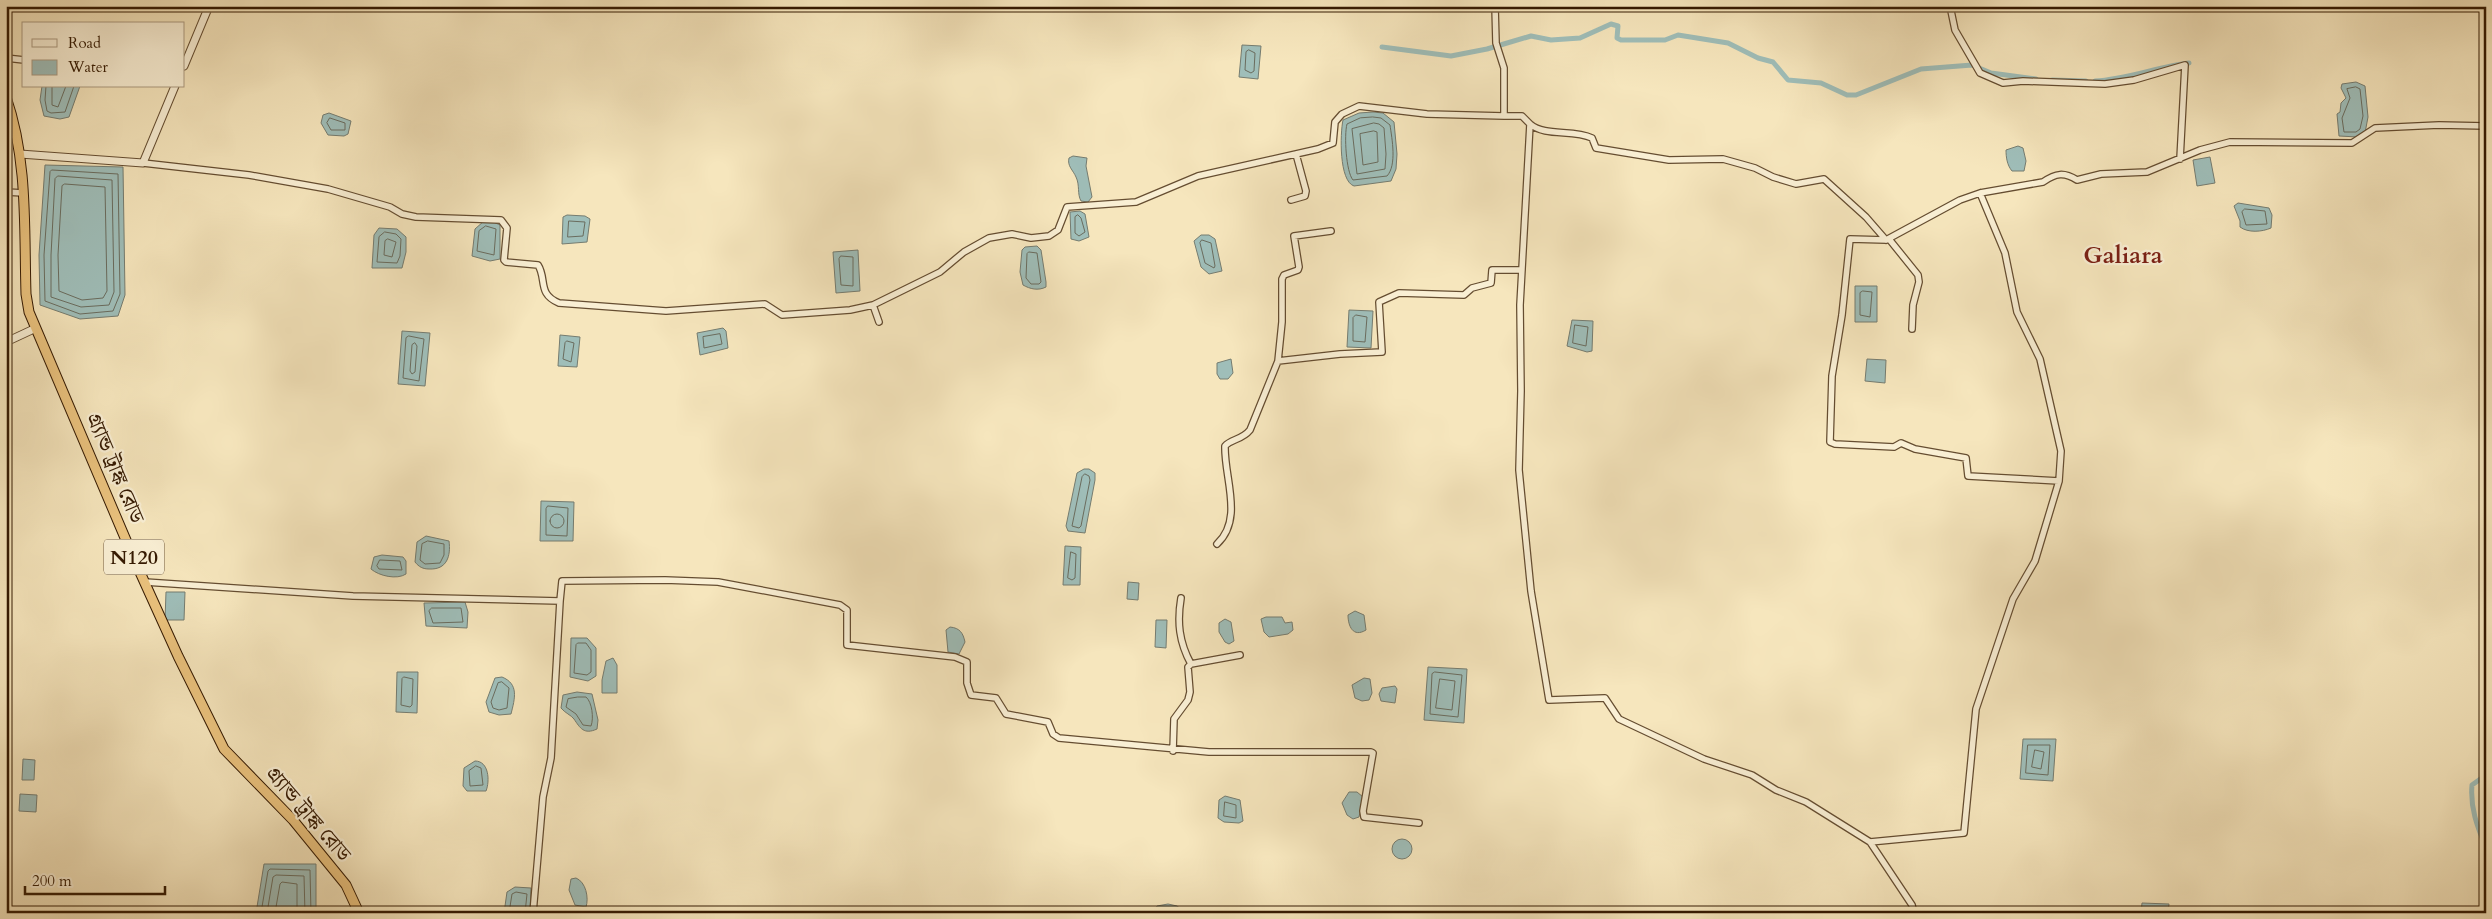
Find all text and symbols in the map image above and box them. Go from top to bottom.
legend [22,22,185,88]
text: Road [68,33,101,53]
text: Water [67,57,109,77]
district label: Galiara [2083,239,2163,272]
street label: গ্র্যান্ড ট্রাঙ্ক রোড [79,408,152,529]
road number: N120 [104,540,164,574]
street label: গ্র্যান্ড ট্রাঙ্ক রোড [259,760,358,869]
scale bar [25,864,165,896]
text: 200 m [32,871,72,891]

